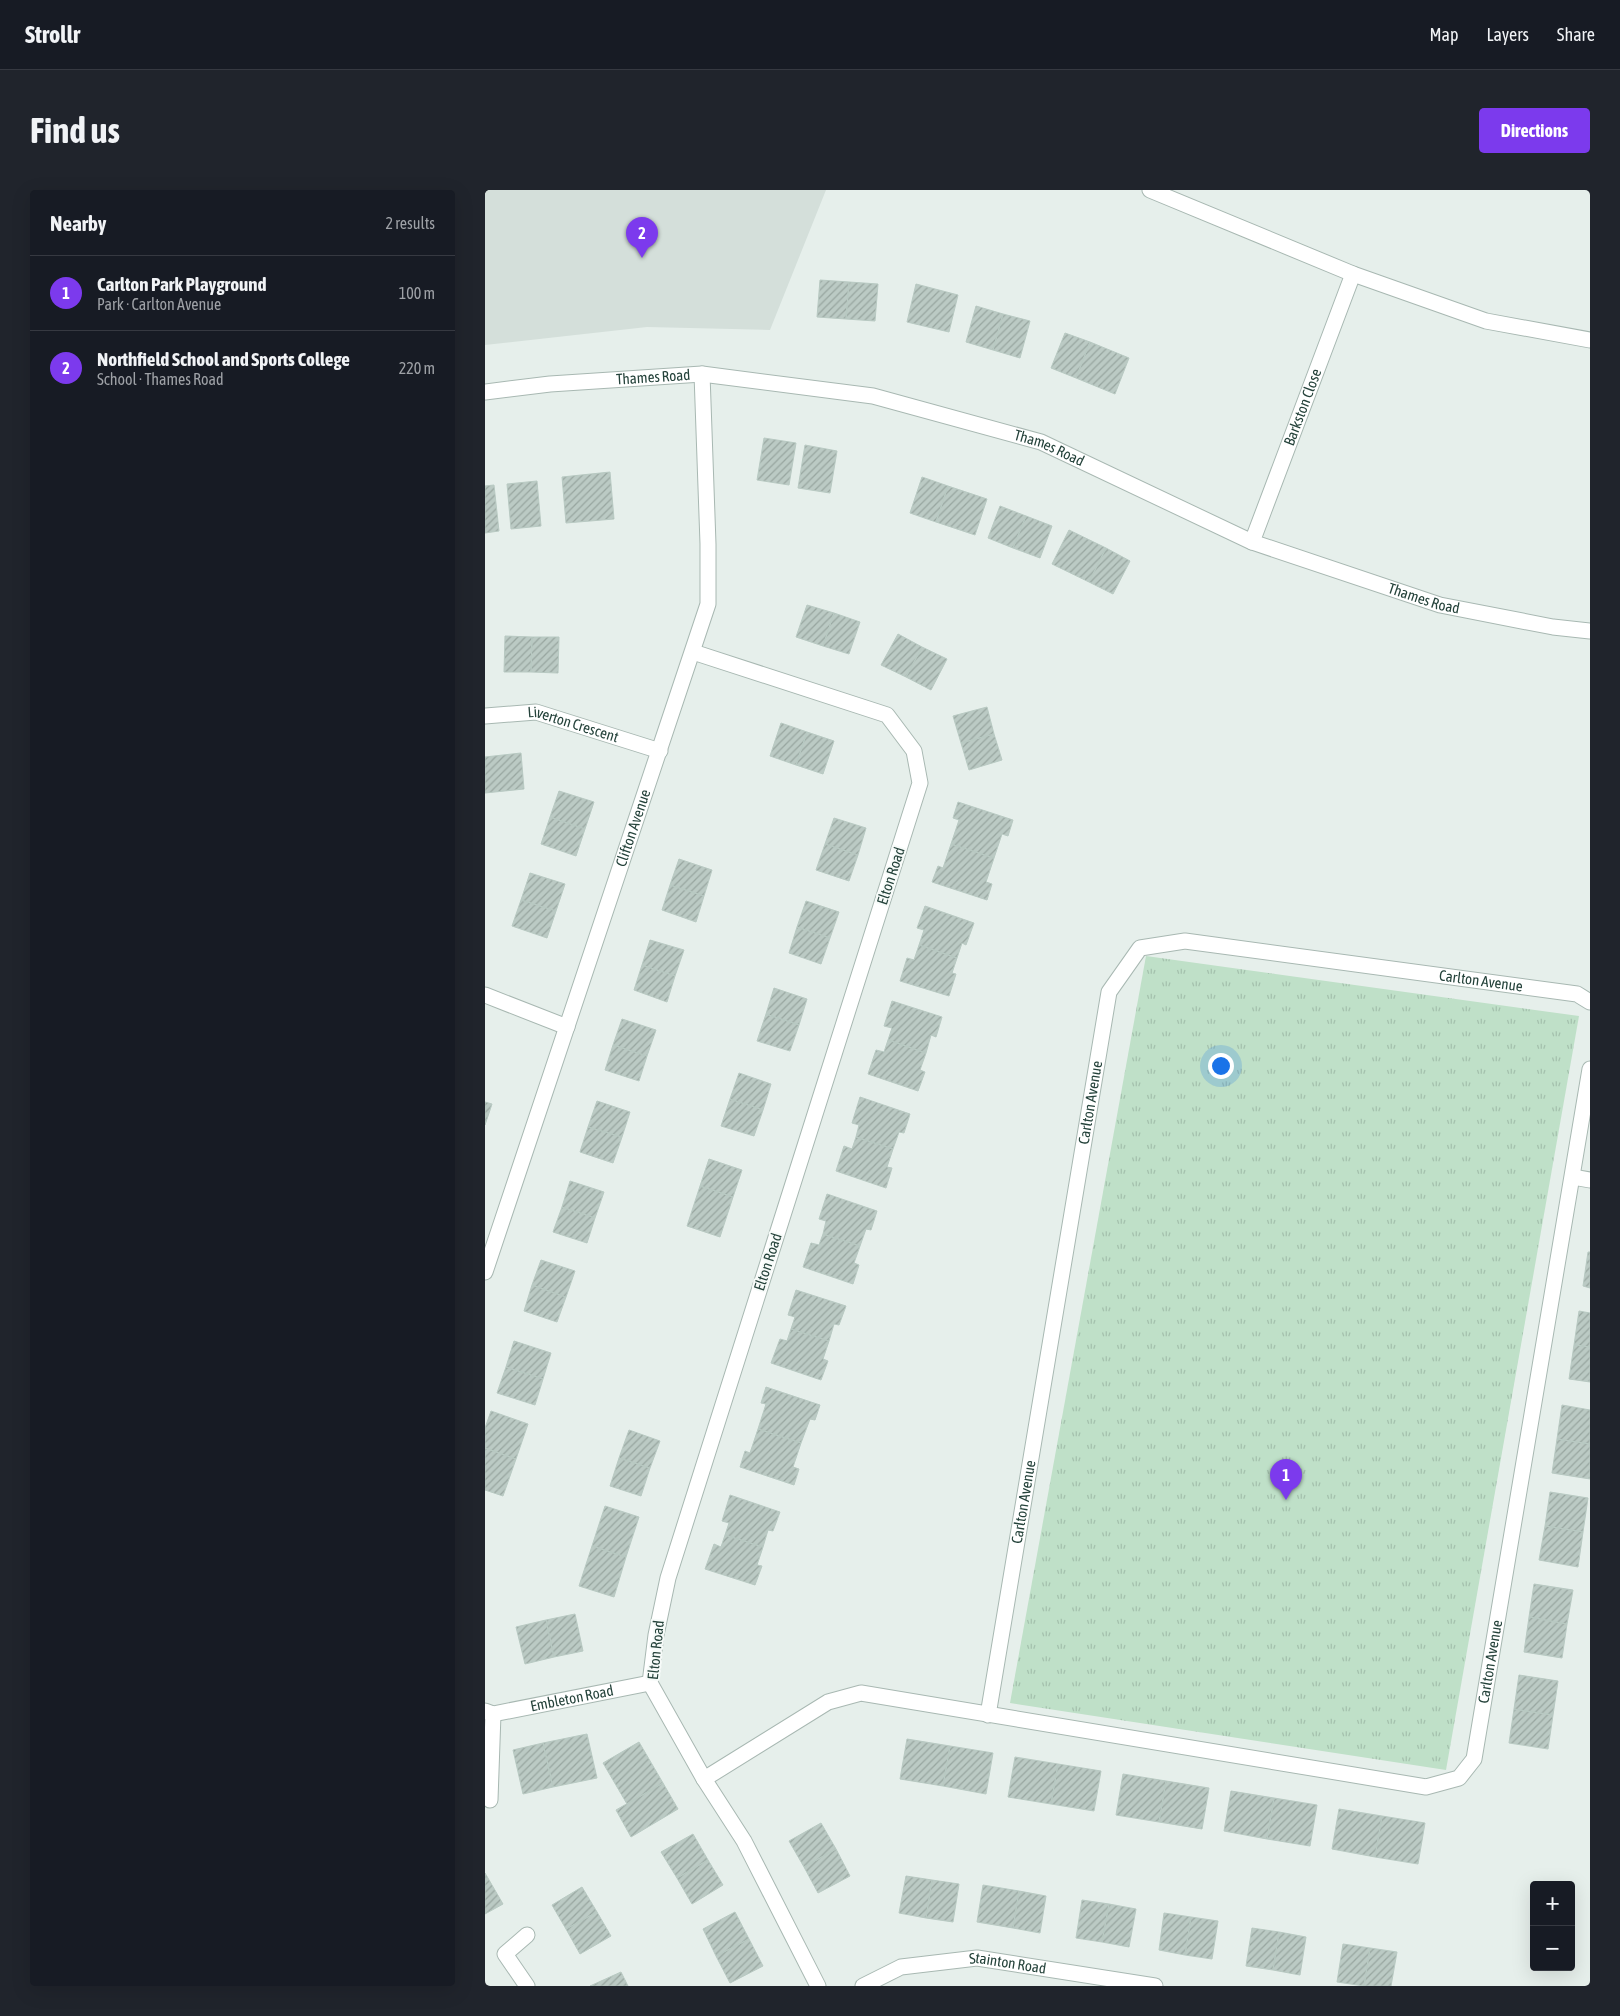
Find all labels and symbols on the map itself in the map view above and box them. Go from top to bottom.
pin: 2 [626,217,658,258]
street label: Thames Road [616,366,691,388]
street label: Barkston Close [1280,366,1325,448]
street label: Thames Road [1012,426,1087,469]
street label: Thames Road [1386,579,1461,617]
street label: Liverton Crescent [527,703,621,745]
street label: Clifton Avenue [612,787,654,869]
street label: Elton Road [873,845,908,907]
street label: Carlton Avenue [1438,966,1524,995]
your location [1208,1053,1234,1079]
street label: Carlton Avenue [1075,1059,1105,1145]
street label: Elton Road [750,1231,785,1293]
street label: Carlton Avenue [1008,1459,1039,1545]
pin: 1 [1270,1459,1302,1500]
street label: Carlton Avenue [1474,1618,1505,1705]
street label: Elton Road [644,1619,667,1680]
street label: Embleton Road [529,1681,615,1714]
street label: Stainton Road [968,1949,1047,1977]

